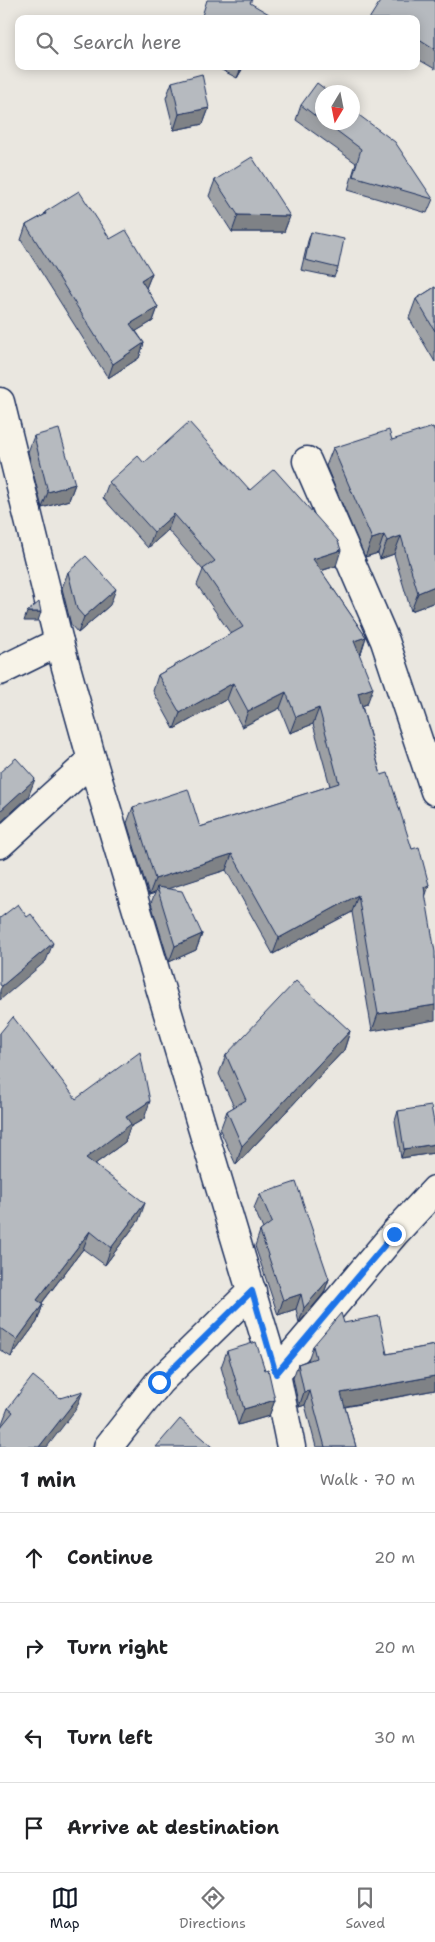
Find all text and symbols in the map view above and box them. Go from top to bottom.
search box [15,15,420,70]
icon: search [33,29,61,57]
text: Search here [73,30,182,55]
north arrow [315,85,360,130]
route end [383,1223,406,1246]
route start [148,1371,171,1394]
text: 1 min [20,1466,76,1494]
text: Walk · 70 m [320,1469,415,1490]
icon: ahead [20,1544,48,1572]
text: Continue [67,1545,153,1570]
text: 20 m [374,1547,415,1568]
icon: right [20,1634,48,1662]
text: Turn right [67,1635,168,1660]
text: 20 m [374,1637,415,1658]
icon: left [20,1724,48,1752]
text: Turn left [67,1725,153,1750]
text: 30 m [374,1727,415,1748]
icon: arrive [20,1814,48,1842]
text: Arrive at destination [67,1815,279,1840]
tab: Map [50,1884,80,1932]
tab: Directions [179,1884,246,1932]
tab: Saved [346,1884,385,1932]

